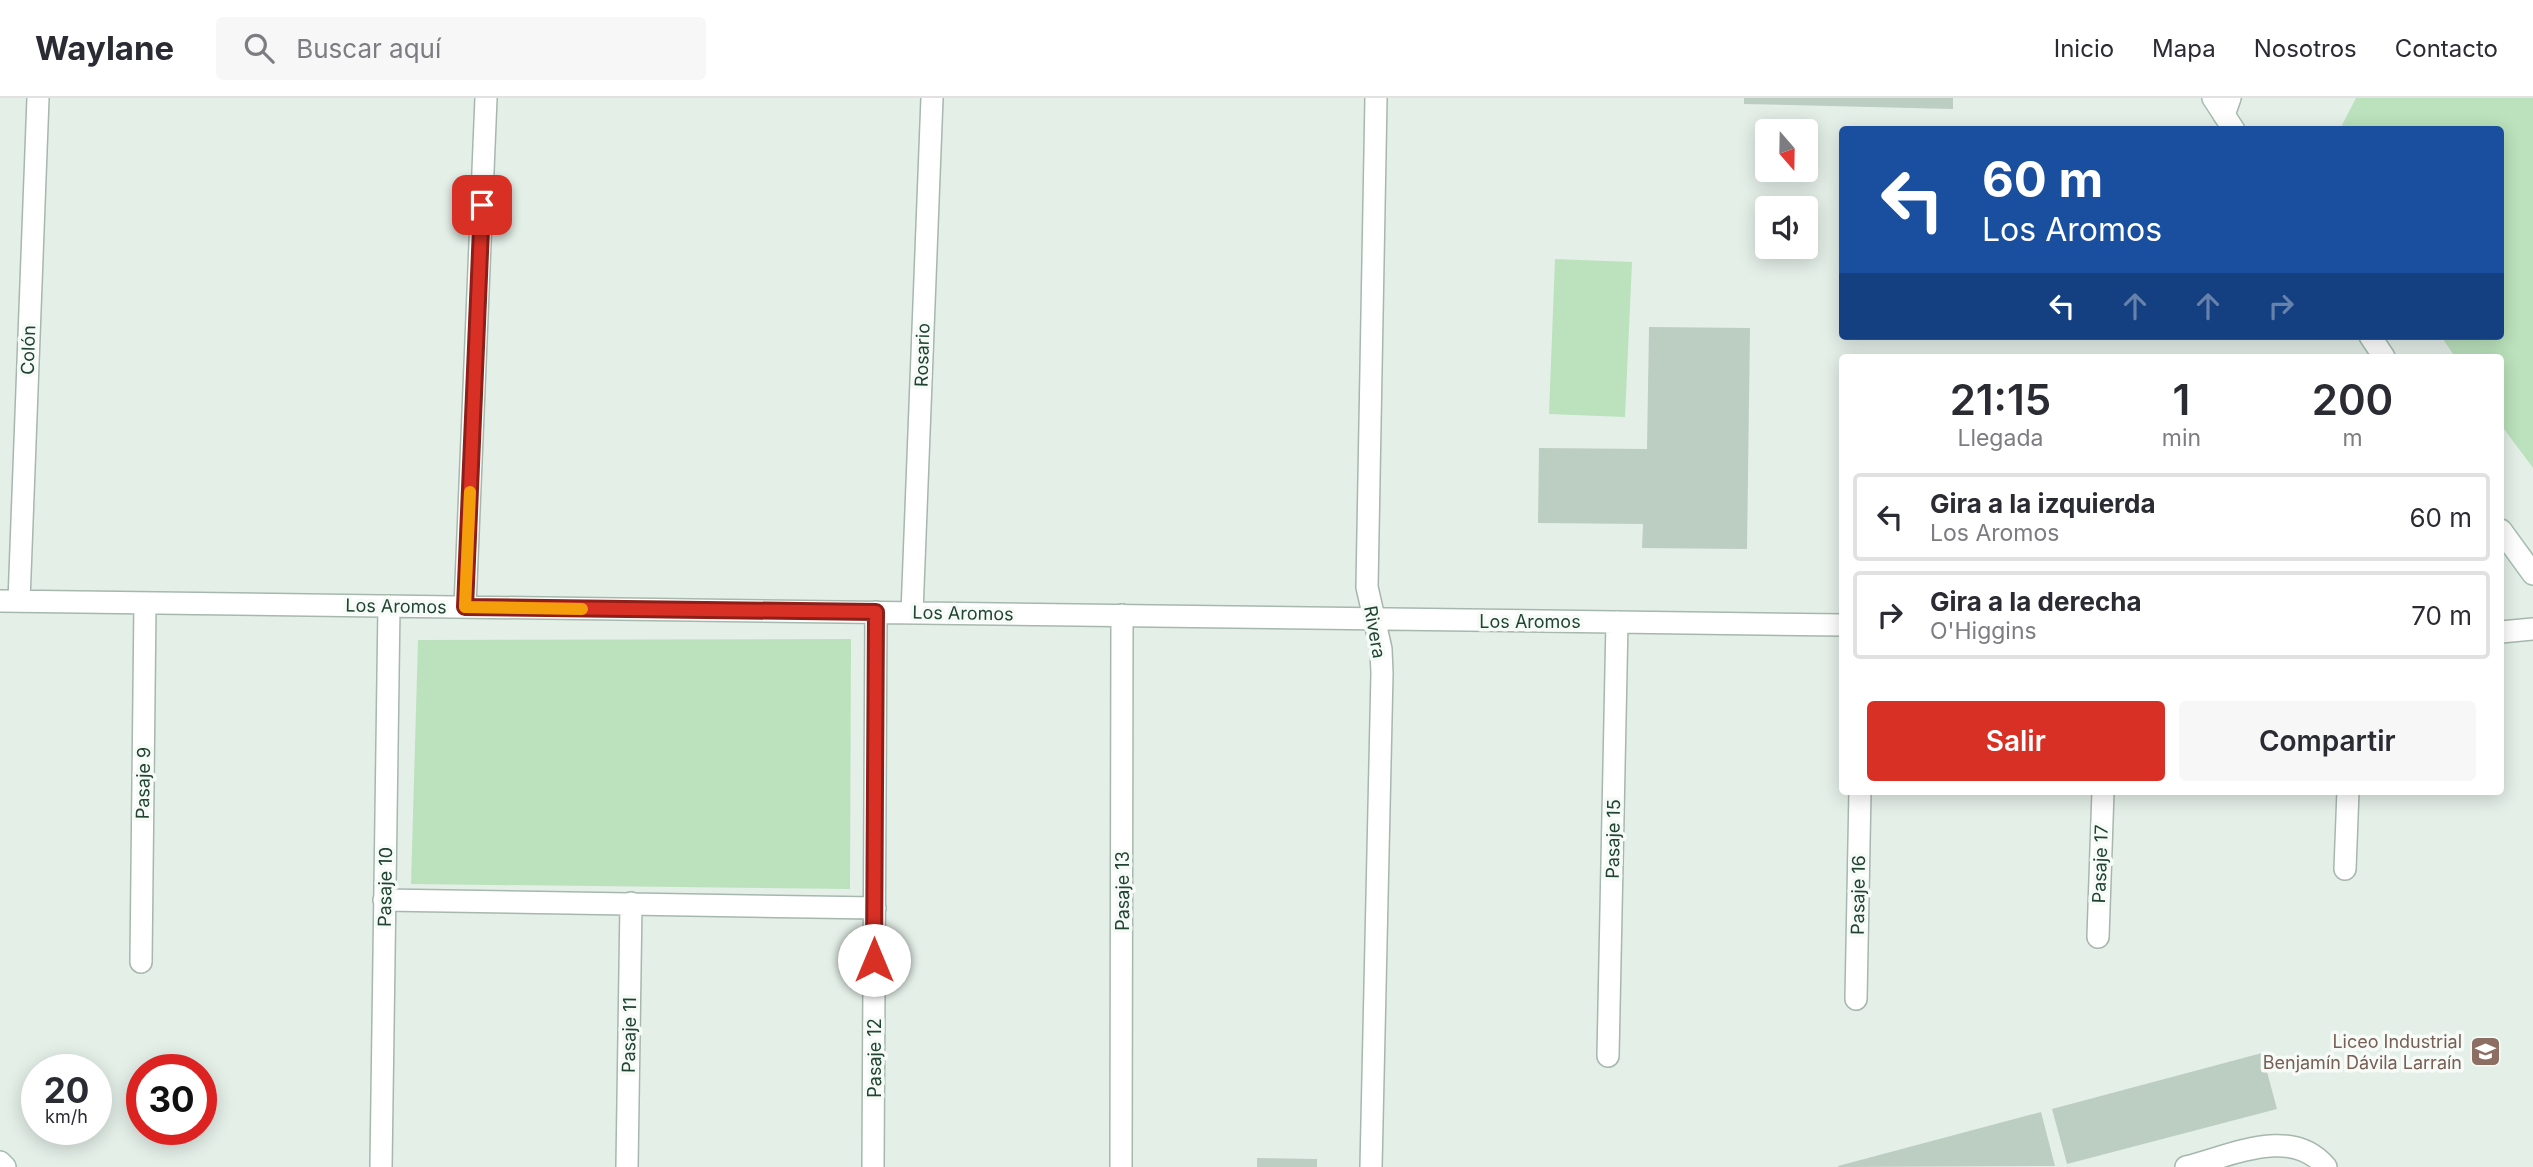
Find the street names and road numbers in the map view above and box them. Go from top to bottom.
street label: Rosario [910,323,934,387]
street label: Colón [17,325,39,375]
street label: Los Aromos [345,595,447,617]
street label: Los Aromos [912,602,1014,624]
street label: Rivera [1360,604,1390,660]
street label: Los Aromos [1479,611,1581,632]
street label: Pasaje 9 [132,747,154,819]
street label: Pasaje 15 [1602,799,1624,879]
street label: Pasaje 17 [2088,824,2112,904]
street label: Pasaje 10 [374,847,396,927]
street label: Pasaje 13 [1112,851,1133,931]
street label: Pasaje 16 [1847,855,1869,935]
street label: Pasaje 11 [618,997,640,1073]
street label: Pasaje 12 [864,1018,885,1098]

